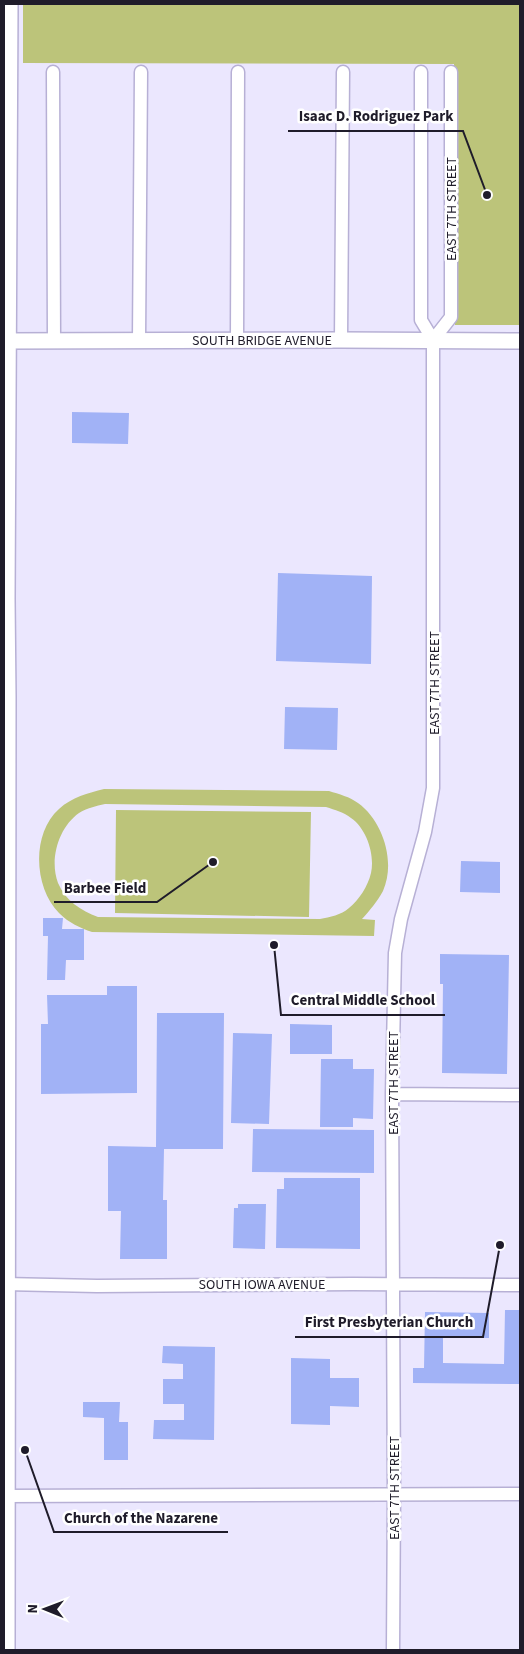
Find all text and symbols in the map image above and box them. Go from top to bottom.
callout: Isaac D. Rodriguez Park [288,101,463,131]
text: Isaac D. Rodriguez Park [299,106,454,127]
street label: EAST 7TH STREET [442,157,462,261]
street label: SOUTH BRIDGE AVENUE [192,331,332,351]
street label: EAST 7TH STREET [425,631,445,735]
callout: Barbee Field [54,872,157,902]
text: Barbee Field [64,878,146,899]
callout: Central Middle School [281,985,445,1015]
text: Central Middle School [291,990,436,1011]
street label: EAST 7TH STREET [384,1031,404,1135]
street label: SOUTH IOWA AVENUE [199,1275,326,1295]
callout: First Presbyterian Church [295,1307,483,1337]
text: First Presbyterian Church [305,1312,473,1333]
street label: EAST 7TH STREET [385,1436,405,1540]
callout: Church of the Nazarene [54,1502,228,1532]
text: Church of the Nazarene [64,1508,218,1529]
north arrow [20,1584,70,1634]
text: N [23,1604,43,1614]

